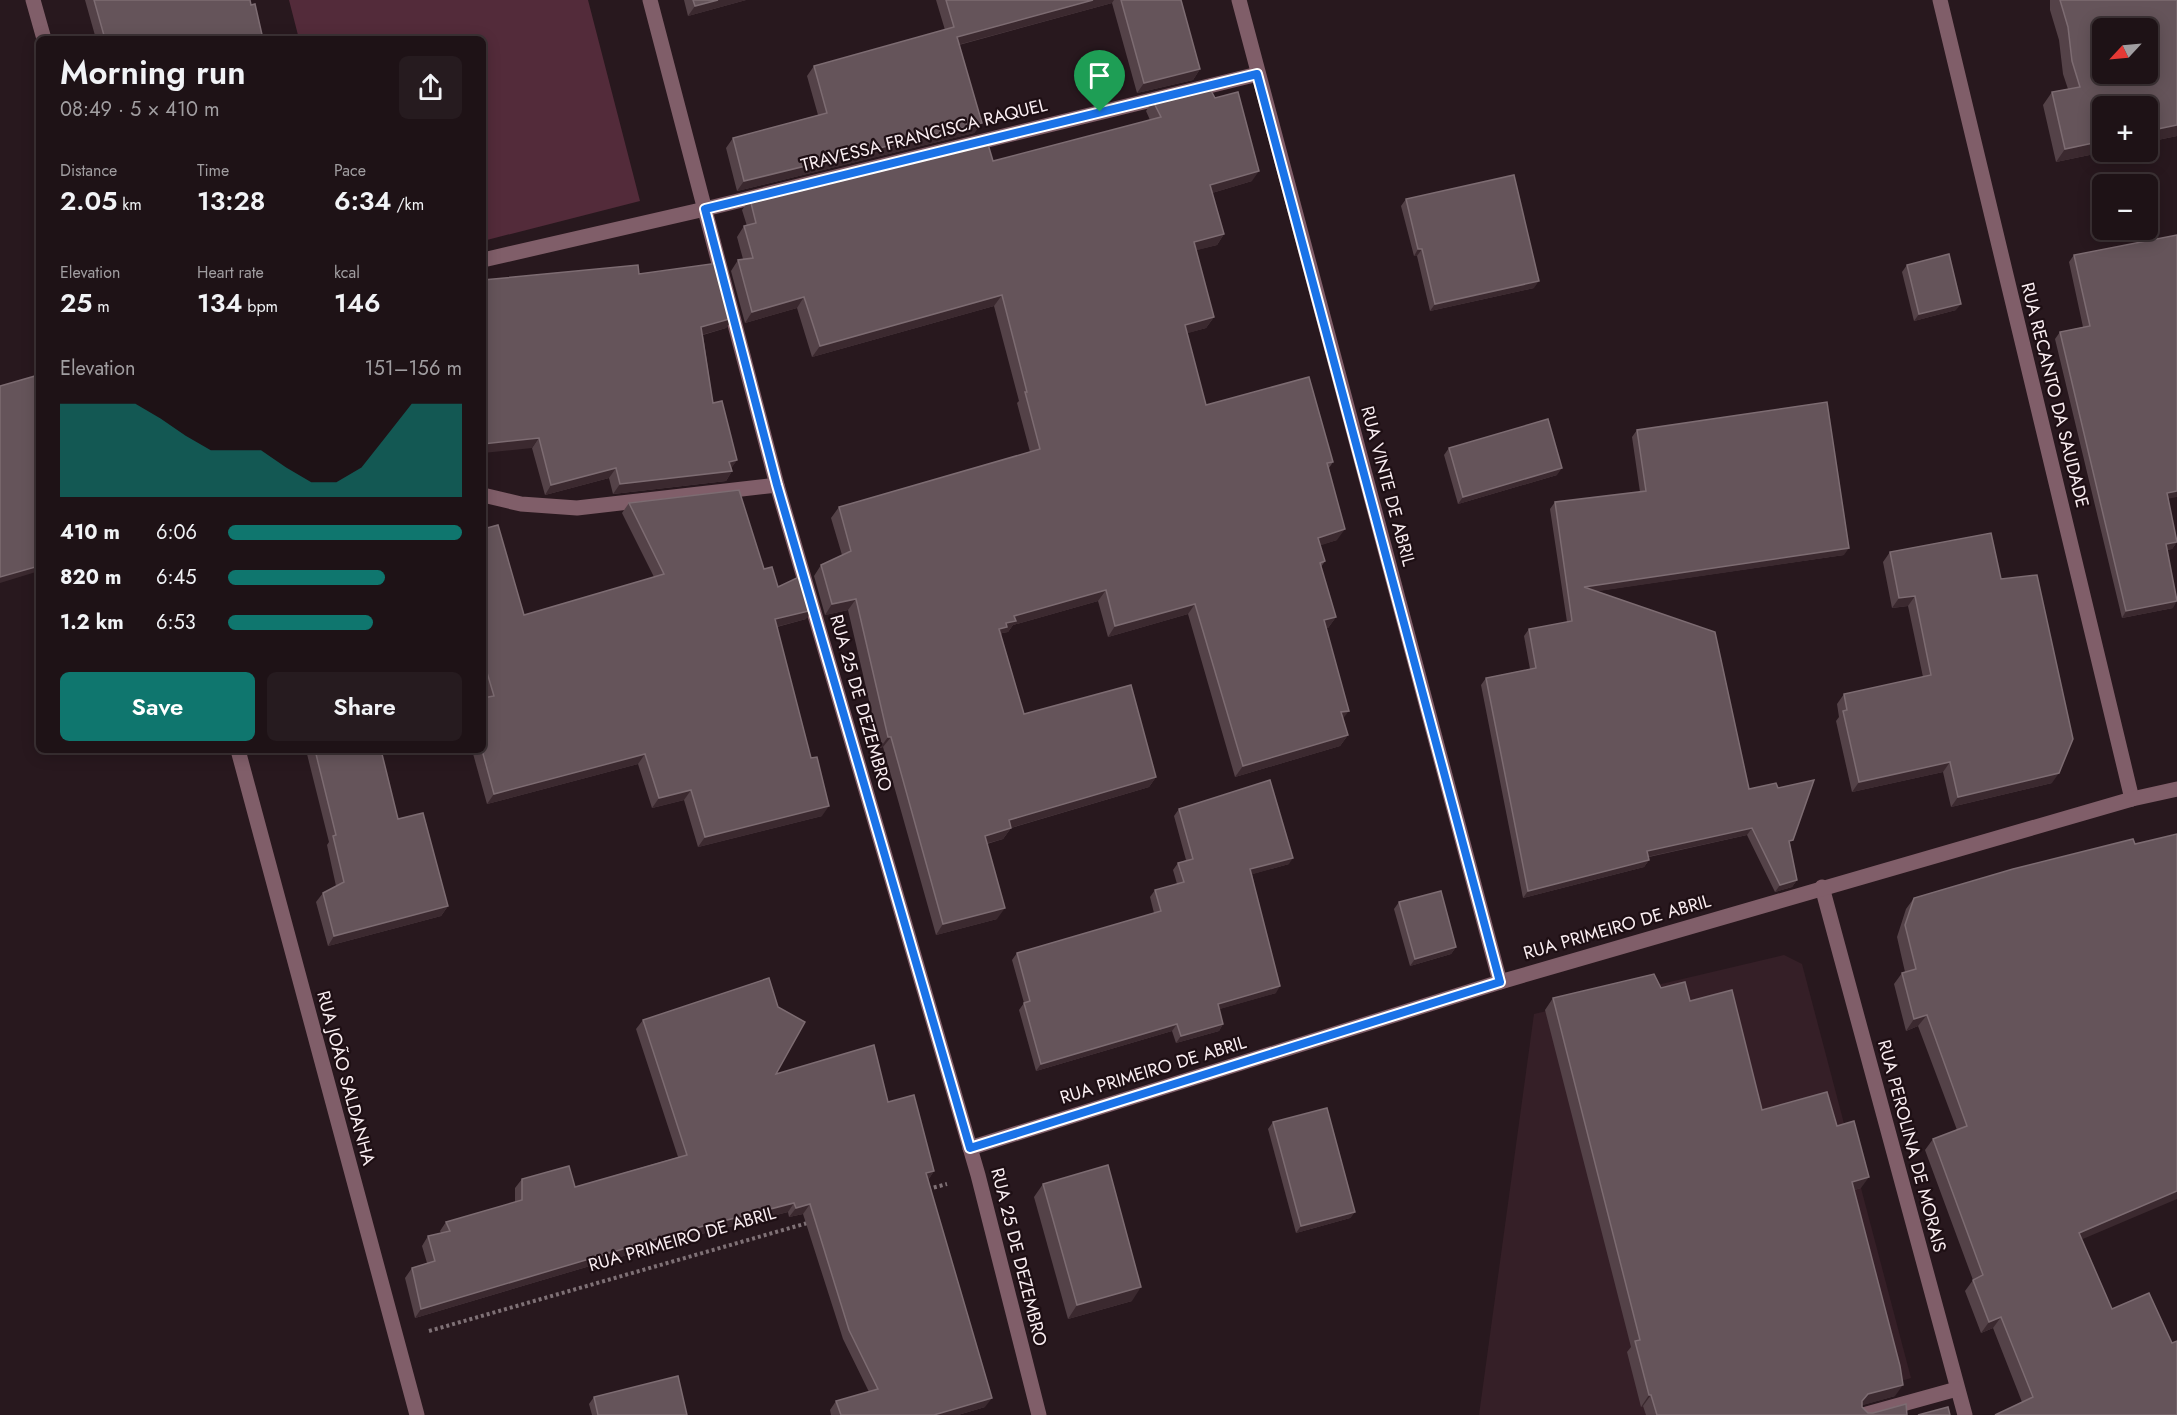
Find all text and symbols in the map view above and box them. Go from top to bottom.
north arrow [2092,18,2158,84]
map controls [2092,18,2158,240]
text: Morning run [60,49,246,96]
pin [1074,50,1125,112]
button: share [399,56,462,119]
icon: arrive [1083,59,1116,92]
street label: TRAVESSA FRANCISCA RAQUEL [798,92,1050,178]
text: 08:49 · 5 × 410 m [60,95,220,124]
button: + [2092,96,2158,162]
text: Distance [60,159,117,182]
text: Time [197,159,229,182]
text: Pace [334,159,366,182]
button: − [2092,174,2158,240]
text: 2.05 [60,182,117,220]
text: 13:28 [197,182,265,220]
text: 6:34 [334,182,392,220]
text: km [117,193,142,216]
text: /km [392,193,424,216]
text: Elevation [60,261,120,284]
text: Heart rate [197,261,264,284]
text: kcal [334,261,360,284]
street label: RUA RECANTO DA SAUDADE [2014,280,2096,510]
text: 25 [60,284,92,322]
text: 134 [197,284,243,322]
text: 146 [334,284,381,322]
text: m [92,295,110,318]
text: bpm [243,295,278,318]
text: Elevation [60,354,135,383]
text: 151–156 m [365,354,462,383]
street label: RUA VINTE DE ABRIL [1354,403,1422,569]
text: 410 m [60,518,120,547]
text: 6:06 [156,518,197,547]
text: 820 m [60,563,121,592]
text: 6:45 [156,563,196,592]
text: 1.2 km [60,608,124,637]
text: 6:53 [156,608,196,637]
street label: RUA 25 DE DEZEMBRO [823,612,899,794]
button: Save [60,672,255,741]
button: Share [267,672,462,741]
street label: RUA PRIMEIRO DE ABRIL [1520,888,1714,966]
street label: RUA JOÃO SALDANHA [310,988,382,1168]
street label: RUA PRIMEIRO DE ABRIL [1057,1029,1249,1111]
street label: RUA PEROLINA DE MORAIS [1871,1037,1953,1255]
street label: RUA 25 DE DEZEMBRO [984,1165,1054,1349]
street label: RUA PRIMEIRO DE ABRIL [585,1200,779,1278]

